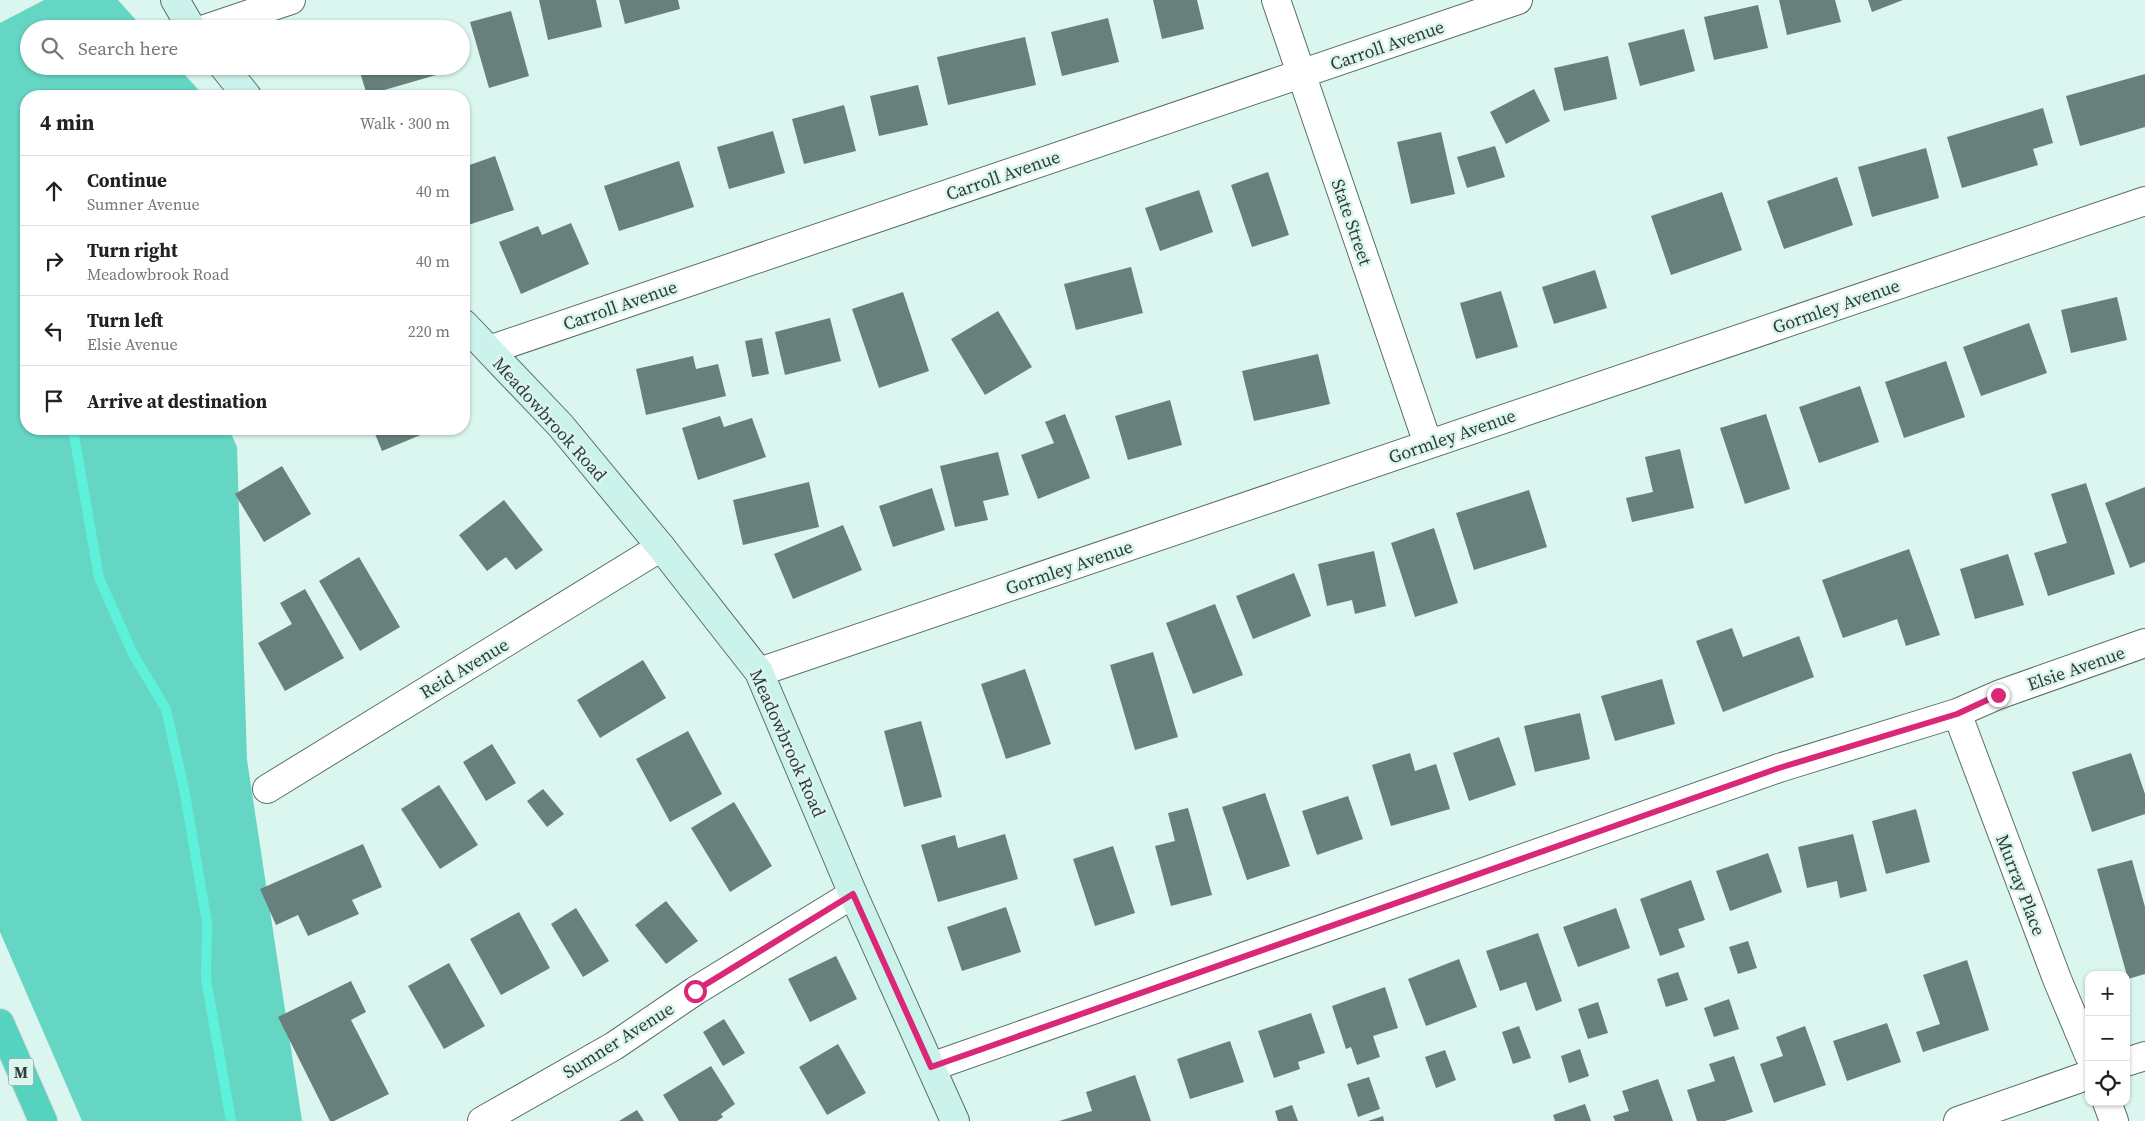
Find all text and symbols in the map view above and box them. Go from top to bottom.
street label: Carroll Avenue [1327,14,1447,76]
search box [20,20,470,75]
icon: search [38,34,66,62]
text: Search here [78,35,178,61]
text: 4 min [40,108,95,137]
text: Walk · 300 m [360,112,450,134]
street label: Carroll Avenue [943,144,1063,206]
text: Continue [87,167,167,193]
street label: State Street [1326,175,1378,269]
icon: ahead [40,177,68,205]
text: 40 m [416,180,450,202]
text: Sumner Avenue [87,193,200,215]
text: Turn right [87,237,178,263]
icon: right [40,247,68,275]
text: 40 m [416,250,450,272]
text: Meadowbrook Road [87,263,229,285]
street label: Gormley Avenue [1769,273,1903,339]
street label: Carroll Avenue [560,274,680,336]
text: Turn left [87,307,163,333]
icon: left [40,317,68,345]
text: 220 m [408,320,450,342]
text: Elsie Avenue [87,333,178,355]
street label: Meadowbrook Road [487,351,613,487]
icon: arrive [40,387,68,415]
text: Arrive at destination [87,388,267,414]
street label: Gormley Avenue [1385,403,1519,469]
street label: Gormley Avenue [1002,534,1136,600]
street label: Reid Avenue [415,632,513,704]
street label: Elsie Avenue [2024,640,2128,696]
street label: Meadowbrook Road [744,665,832,821]
route end [1987,684,2010,707]
street label: Murray Place [1990,831,2052,939]
map controls [2085,971,2130,1106]
button: + [2085,971,2130,1016]
route start [684,980,707,1003]
street label: Sumner Avenue [558,996,678,1084]
button: − [2085,1016,2130,1061]
road number: M [8,1058,34,1086]
button: locate [2085,1061,2130,1106]

